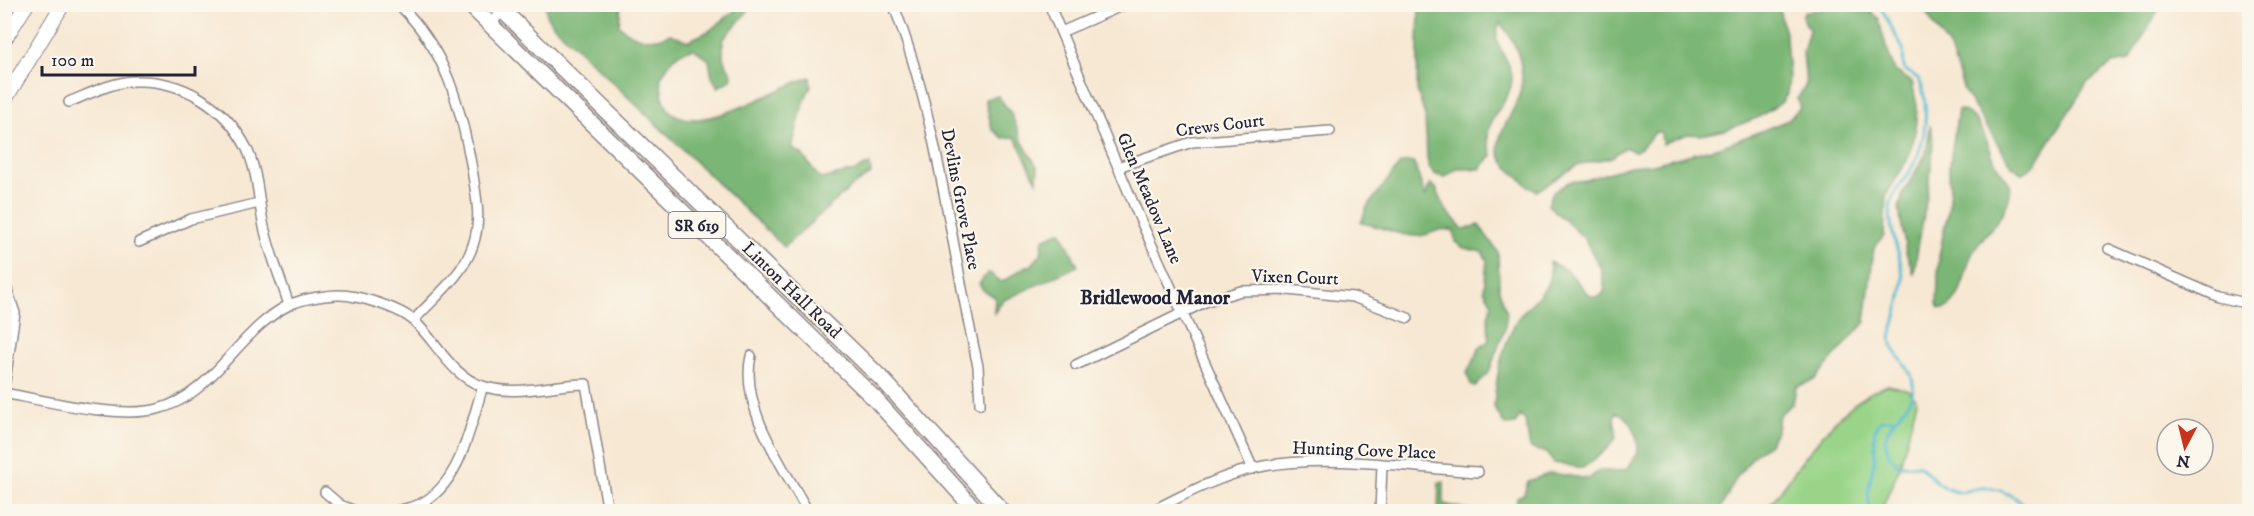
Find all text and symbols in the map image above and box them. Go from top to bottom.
scale bar [42,39,195,77]
text: 100 m [51,50,94,72]
street label: Crews Court [1174,110,1266,142]
street label: Devlins Grove Place [936,127,985,272]
street label: Glen Meadow Lane [1112,129,1187,267]
road number: SR 619 [668,212,726,238]
street label: Linton Hall Road [737,238,845,344]
street label: Vixen Court [1250,265,1339,291]
district label: Bridlewood Manor [1080,286,1231,311]
north arrow [2155,417,2215,477]
street label: Hunting Cove Place [1292,437,1436,465]
text: N [2176,450,2191,472]

